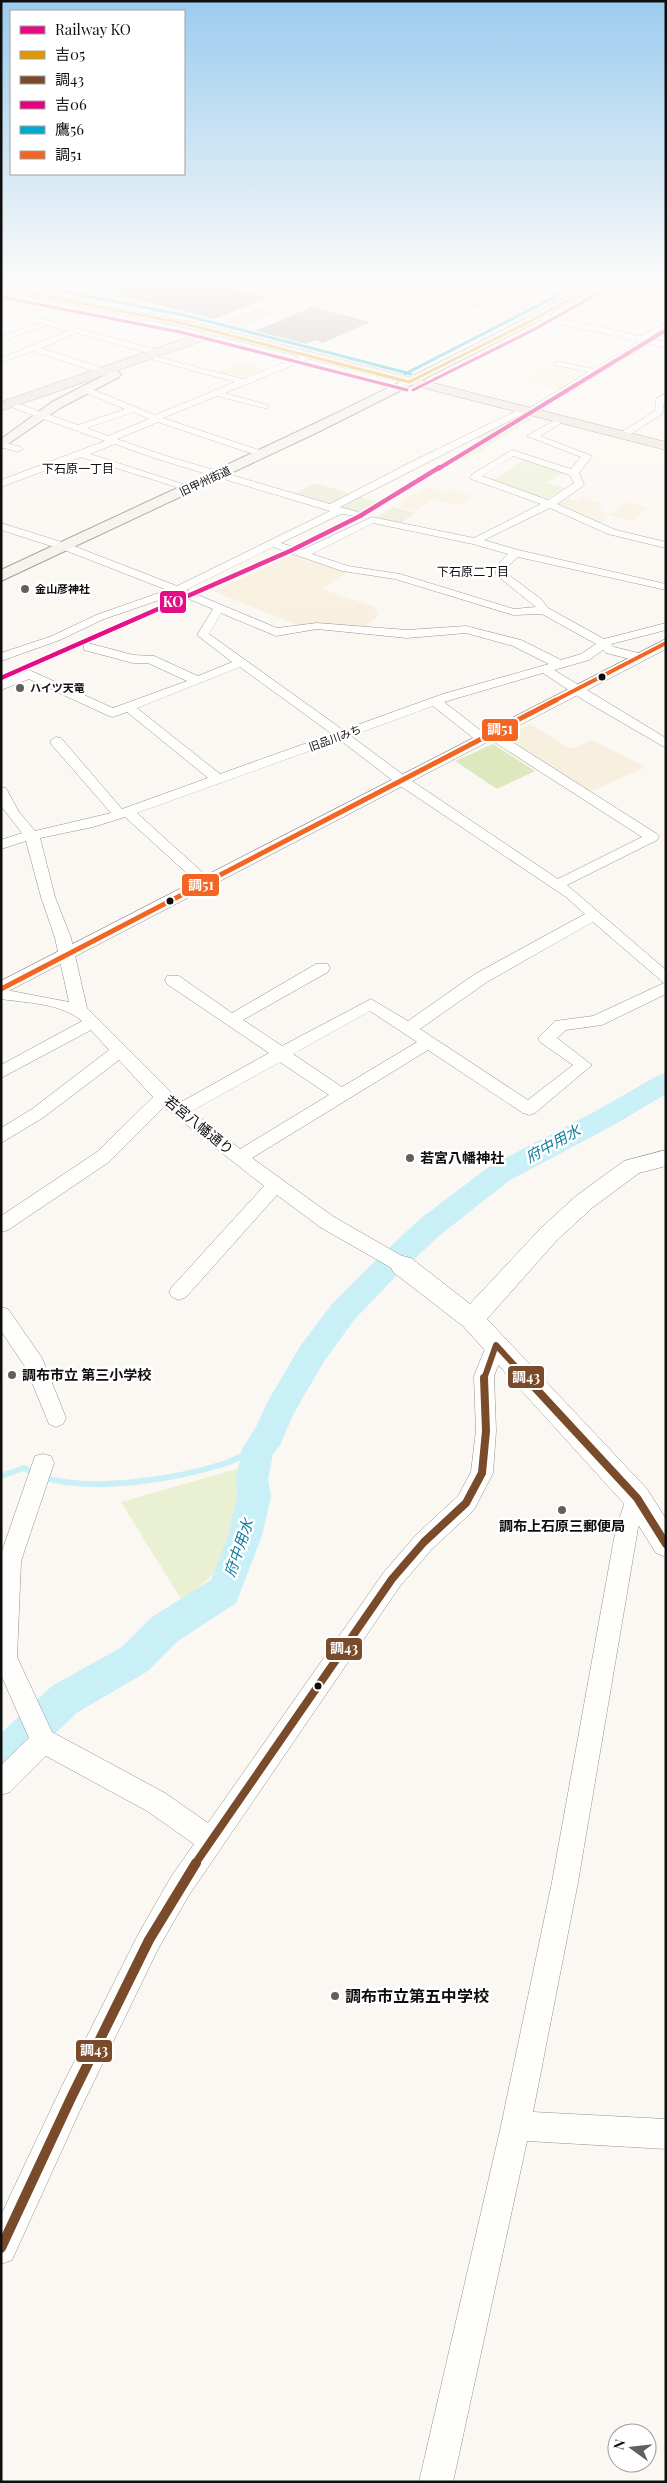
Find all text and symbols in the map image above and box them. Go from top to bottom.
legend [10,10,185,175]
text: Railway KO [55,19,131,39]
text: 吉05 [55,44,85,64]
text: 調43 [55,69,84,89]
text: 吉06 [55,94,87,114]
text: 鷹56 [55,119,84,139]
text: 調51 [55,144,82,164]
district label: 下石原一丁目 [42,460,114,476]
street label: 旧甲州街道 [177,462,233,499]
district label: 下石原二丁目 [437,563,509,579]
place label: 金山彦神社 [35,581,90,596]
marker: 金山彦神社 [19,583,31,595]
line badge: KO [159,590,187,614]
text: KO [163,592,183,611]
unlabelled marker [597,672,607,682]
place label: ハイツ天竜 [30,680,85,695]
marker: ハイツ天竜 [14,682,26,694]
line badge: 調51 [481,718,519,742]
text: 調51 [487,719,513,738]
street label: 旧品川みち [306,721,363,754]
line badge: 調51 [181,873,220,897]
text: 調51 [188,875,214,894]
unlabelled marker [165,896,175,906]
street label: 若宮八幡通り [161,1091,238,1158]
water label: 府中用水 [521,1119,585,1166]
place label: 若宮八幡神社 [420,1148,504,1167]
marker: 若宮八幡神社 [404,1152,416,1164]
place label: 調布市立 第三小学校 [22,1365,151,1384]
line badge: 調43 [507,1365,545,1389]
text: 調43 [512,1367,540,1386]
marker: 調布市立 第三小学校 [6,1369,18,1381]
marker: 調布上石原三郵便局 [556,1504,568,1516]
water label: 府中用水 [219,1514,258,1579]
place label: 調布上石原三郵便局 [499,1516,625,1535]
line badge: 調43 [325,1637,363,1661]
text: 調43 [330,1638,358,1657]
unlabelled marker [313,1681,323,1691]
place label: 調布市立第五中学校 [345,1985,489,2006]
marker: 調布市立第五中学校 [329,1990,341,2002]
line badge: 調43 [75,2039,113,2063]
text: 調43 [80,2040,108,2059]
north arrow [607,2423,657,2473]
text: N [608,2437,629,2452]

